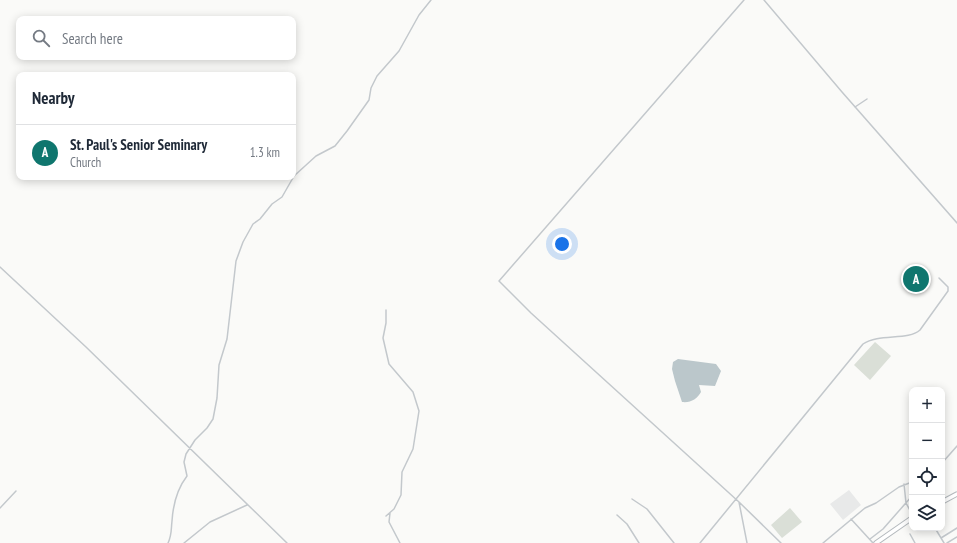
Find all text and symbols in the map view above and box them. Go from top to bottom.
search box [16,16,296,60]
icon: search [30,27,52,49]
text: Search here [62,29,123,48]
text: Nearby [32,87,75,109]
text: St. Paul's Senior Seminary [70,135,207,154]
text: A [42,144,48,161]
text: 1.3 km [250,144,280,161]
text: Church [70,154,101,171]
your location [552,234,572,254]
pin: A [903,264,929,294]
map controls [909,387,945,531]
button: + [909,387,945,423]
button: − [909,423,945,459]
button: locate [909,459,945,495]
button: layers [909,495,945,531]

